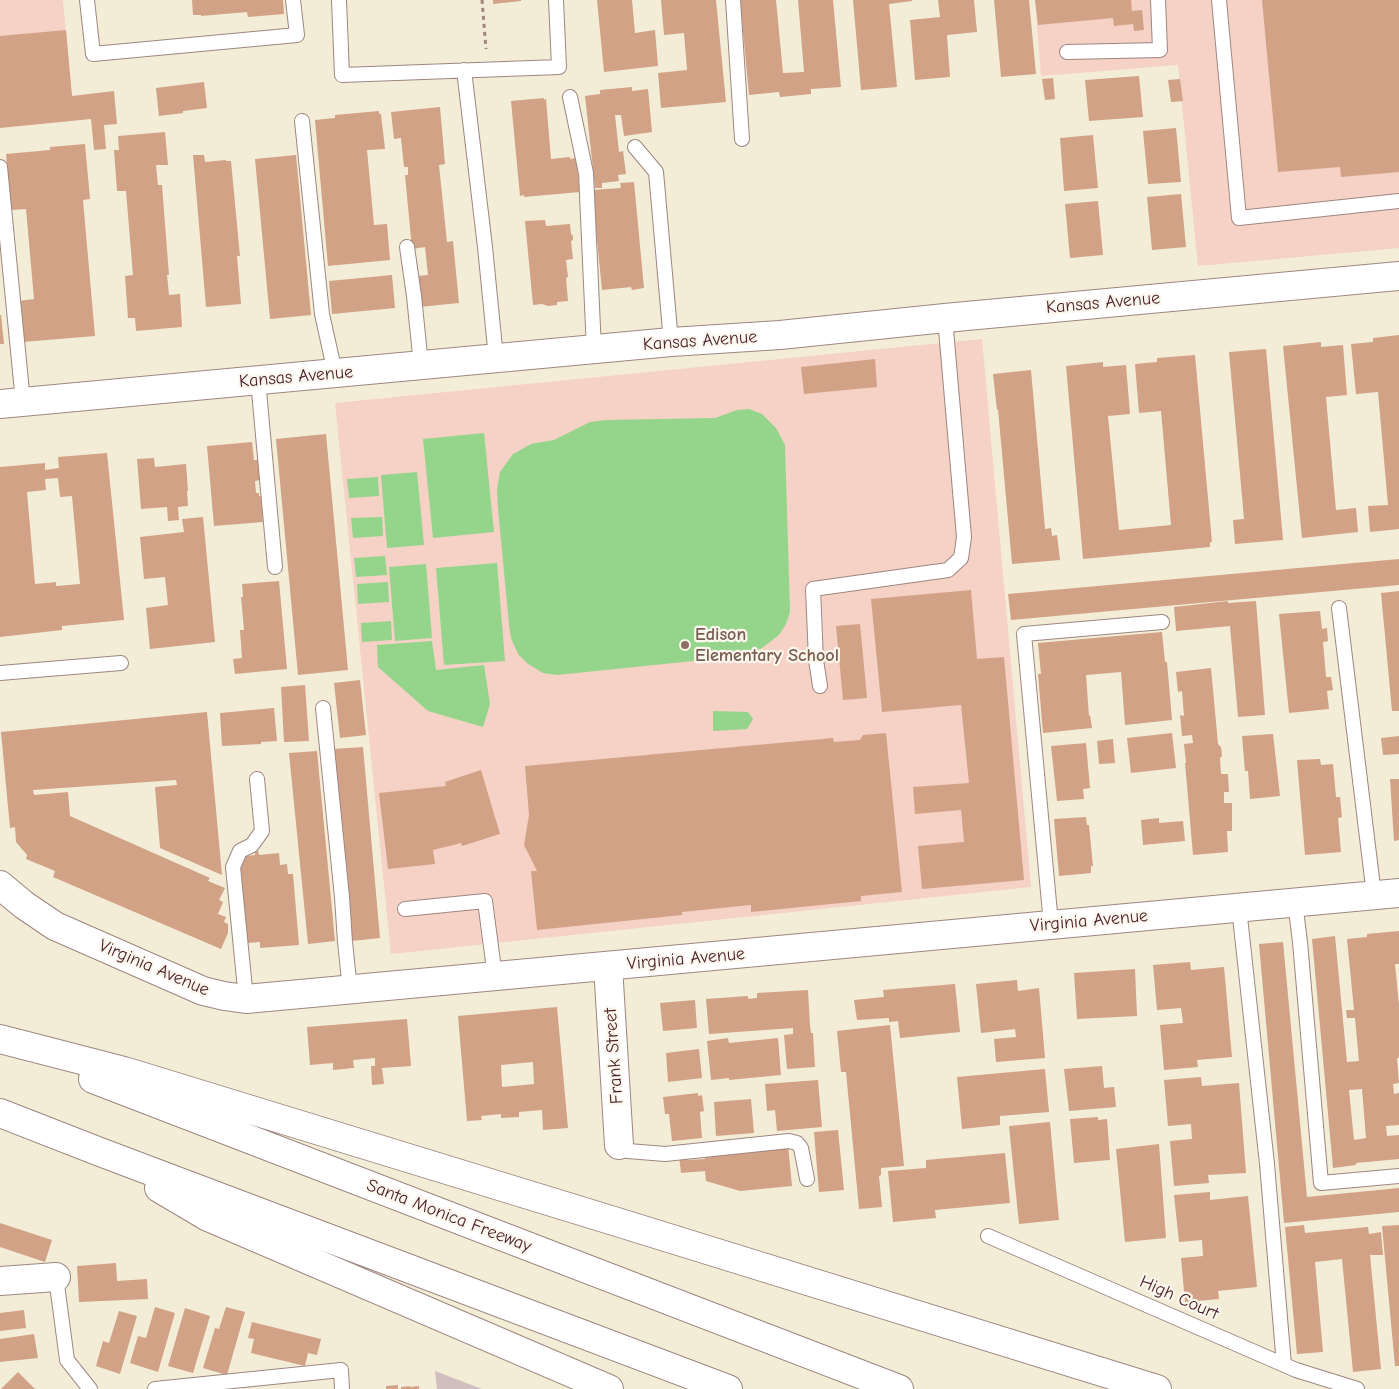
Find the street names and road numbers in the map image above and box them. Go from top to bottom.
street label: Kansas Avenue [1045,287,1161,319]
street label: Kansas Avenue [642,326,758,356]
street label: Kansas Avenue [238,361,354,393]
street label: Virginia Avenue [1029,905,1149,937]
street label: Virginia Avenue [95,935,213,1001]
street label: Virginia Avenue [626,943,746,975]
street label: Frank Street [600,1007,628,1105]
street label: Santa Monica Freeway [364,1175,534,1257]
street label: High Court [1136,1271,1222,1325]

